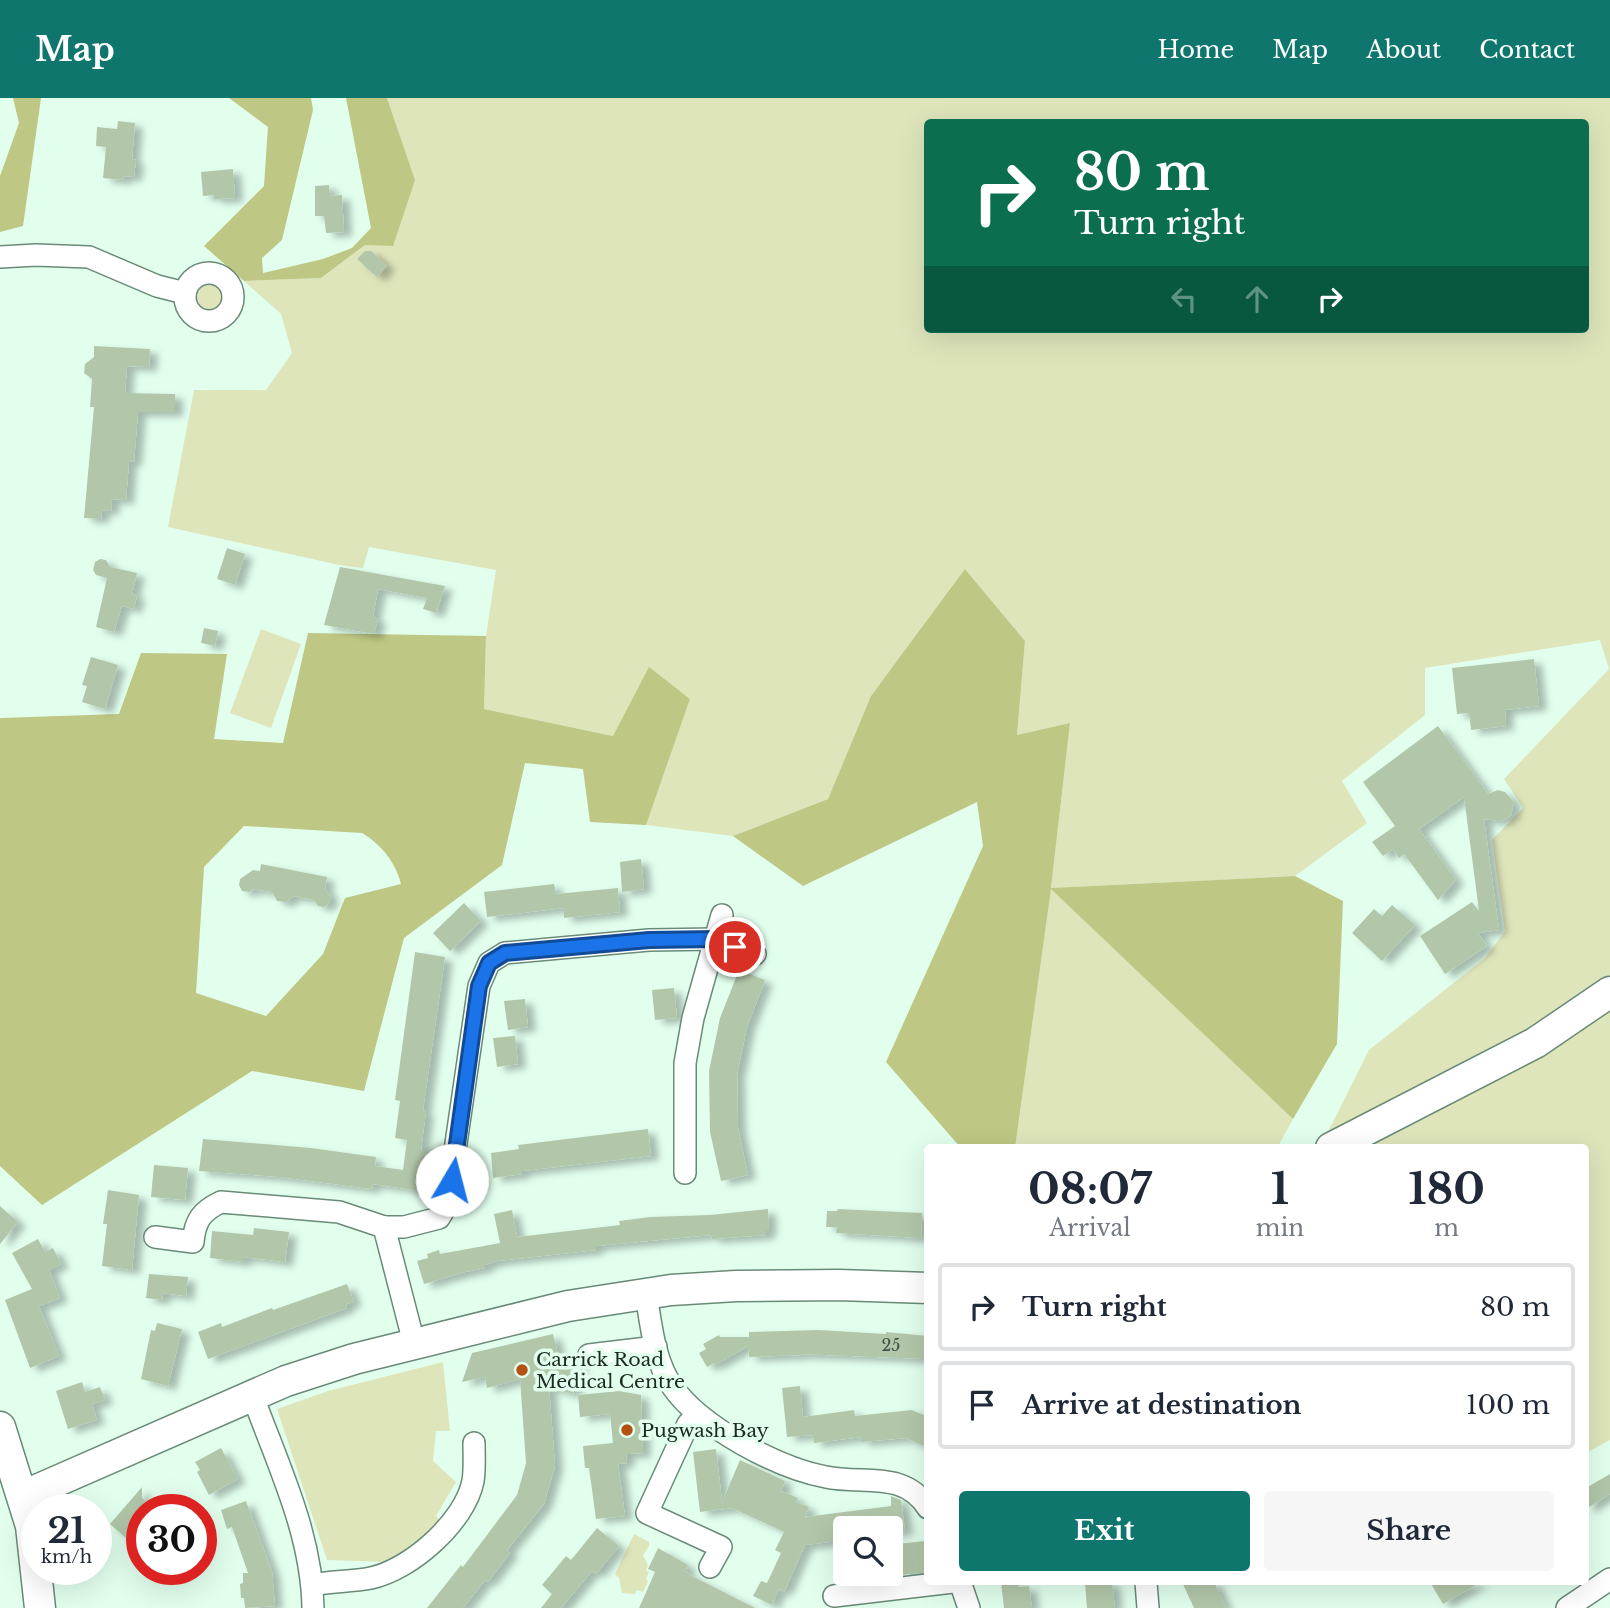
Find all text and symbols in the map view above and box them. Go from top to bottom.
text: Map [35,29,115,70]
text: Home [1158,35,1234,64]
text: Map [1272,35,1328,64]
text: About [1366,35,1441,64]
text: Contact [1479,35,1575,64]
text: 80 m [1074,142,1209,203]
icon: right [959,147,1050,238]
text: Turn right [1074,203,1245,243]
icon: left [1165,280,1203,318]
icon: ahead [1238,280,1276,318]
icon: right [1311,280,1349,318]
pin [705,917,765,977]
icon: arrive [716,928,754,966]
position arrow [415,1143,489,1217]
text: 08:07 [1028,1163,1152,1215]
text: 1 [1271,1163,1289,1215]
text: 180 [1408,1163,1485,1215]
text: Arrival [1049,1214,1131,1242]
text: min [1256,1214,1304,1242]
text: m [1434,1214,1459,1242]
icon: right [963,1288,1001,1326]
text: Turn right [1022,1291,1167,1323]
text: 80 m [1480,1291,1550,1323]
house number: 25 [882,1335,900,1355]
place label: Carrick Road Medical Centre [536,1348,685,1393]
marker: Carrick Road Medical Centre [514,1362,530,1378]
icon: arrive [963,1386,1001,1424]
text: Arrive at destination [1022,1389,1302,1421]
text: 100 m [1466,1389,1550,1421]
place label: Pugwash Bay [641,1419,769,1442]
marker: Pugwash Bay [619,1422,635,1438]
button: Exit [959,1491,1250,1571]
button: Share [1264,1491,1554,1571]
speed limit sign: 30 [126,1494,217,1585]
text: 21 [47,1509,86,1552]
map controls [833,1516,903,1586]
button: search [833,1516,903,1586]
text: km/h [41,1546,92,1568]

